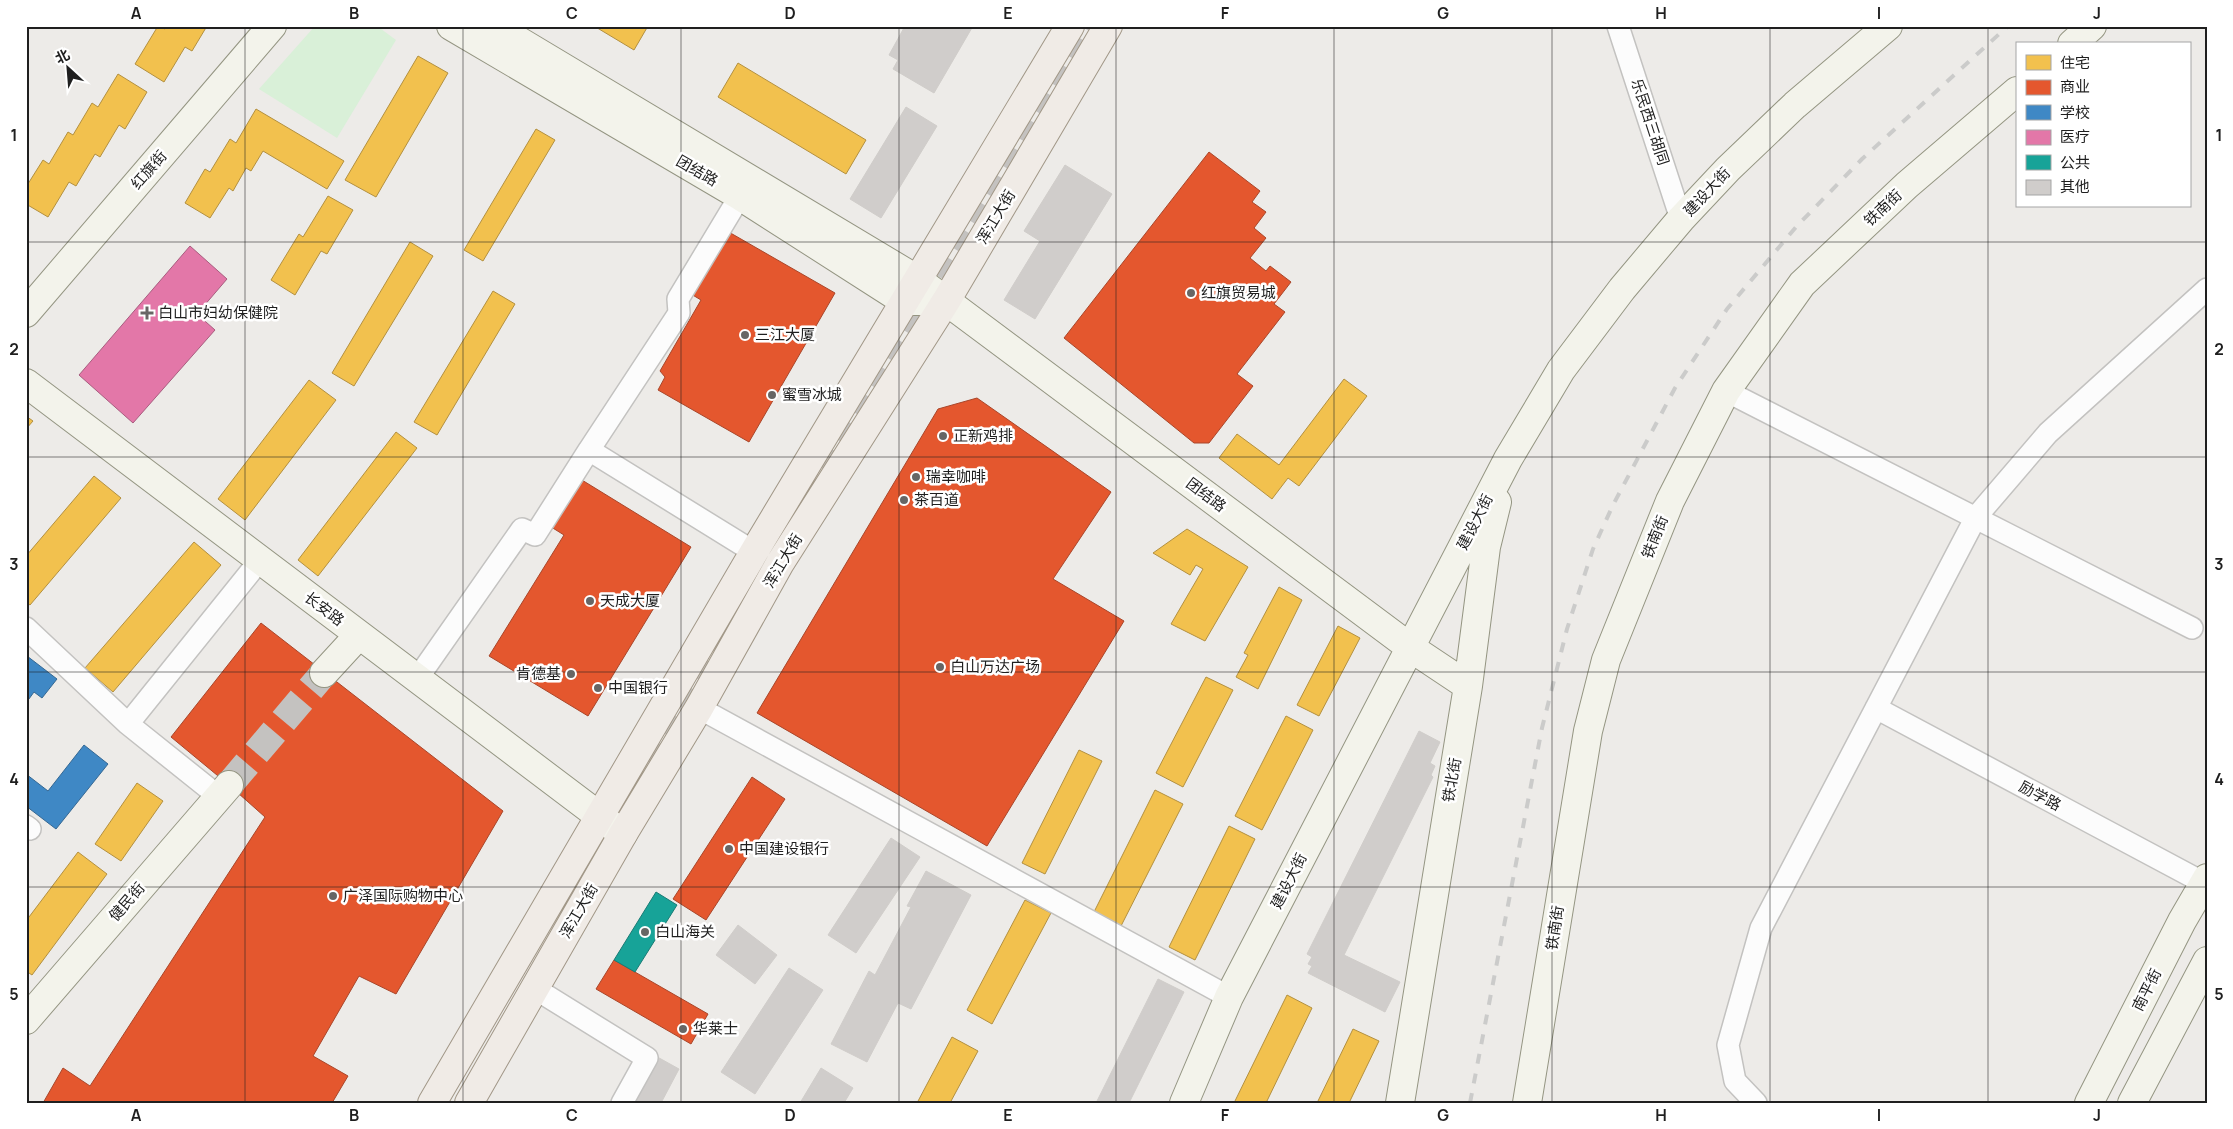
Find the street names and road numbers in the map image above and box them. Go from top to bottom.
street label: 乐民西三胡同 [1627,76,1674,168]
street label: 红旗街 [126,146,171,194]
street label: 团结路 [673,150,722,191]
street label: 建设大街 [1678,163,1735,221]
street label: 铁南街 [1859,185,1906,231]
street label: 浑江大街 [971,186,1020,248]
street label: 团结路 [1182,473,1231,517]
street label: 建设大街 [1452,490,1498,553]
street label: 铁南街 [1636,512,1673,562]
street label: 浑江大街 [758,530,807,592]
street label: 长安路 [300,587,349,631]
street label: 铁北街 [1437,756,1466,804]
street label: 励学路 [2015,776,2065,815]
street label: 建设大街 [1266,849,1312,912]
street label: 健民街 [104,878,149,926]
street label: 浑江大街 [554,880,603,942]
street label: 铁南街 [1541,904,1568,952]
street label: 南平街 [2127,965,2166,1015]

